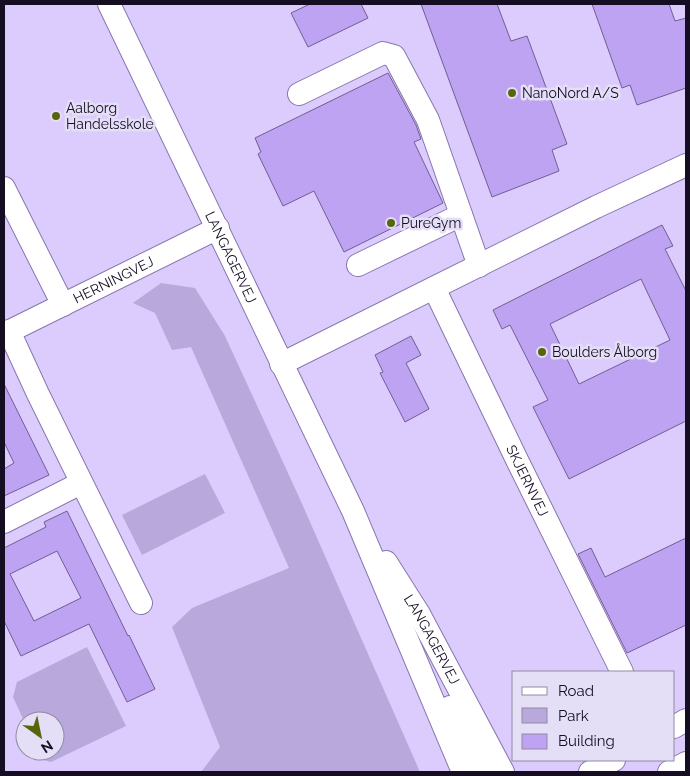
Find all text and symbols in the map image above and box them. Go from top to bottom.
place label: NanoNord A/S [522,85,619,101]
marker: NanoNord A/S [506,87,518,99]
place label: Aalborg Handelsskole [66,100,154,132]
marker: Aalborg Handelsskole [50,110,62,122]
street label: LANGAGERVEJ [202,209,260,306]
place label: PureGym [401,215,461,231]
marker: PureGym [385,217,397,229]
street label: HERNINGVEJ [71,253,156,306]
place label: Boulders Ålborg [552,343,657,360]
marker: Boulders Ålborg [536,346,548,358]
street label: SKJERNVEJ [503,442,552,519]
street label: LANGAGERVEJ [401,592,463,687]
legend [512,671,675,761]
text: Road [558,682,594,700]
text: Park [558,707,589,725]
north arrow [15,711,65,761]
text: Building [558,732,615,750]
text: N [38,737,56,757]

